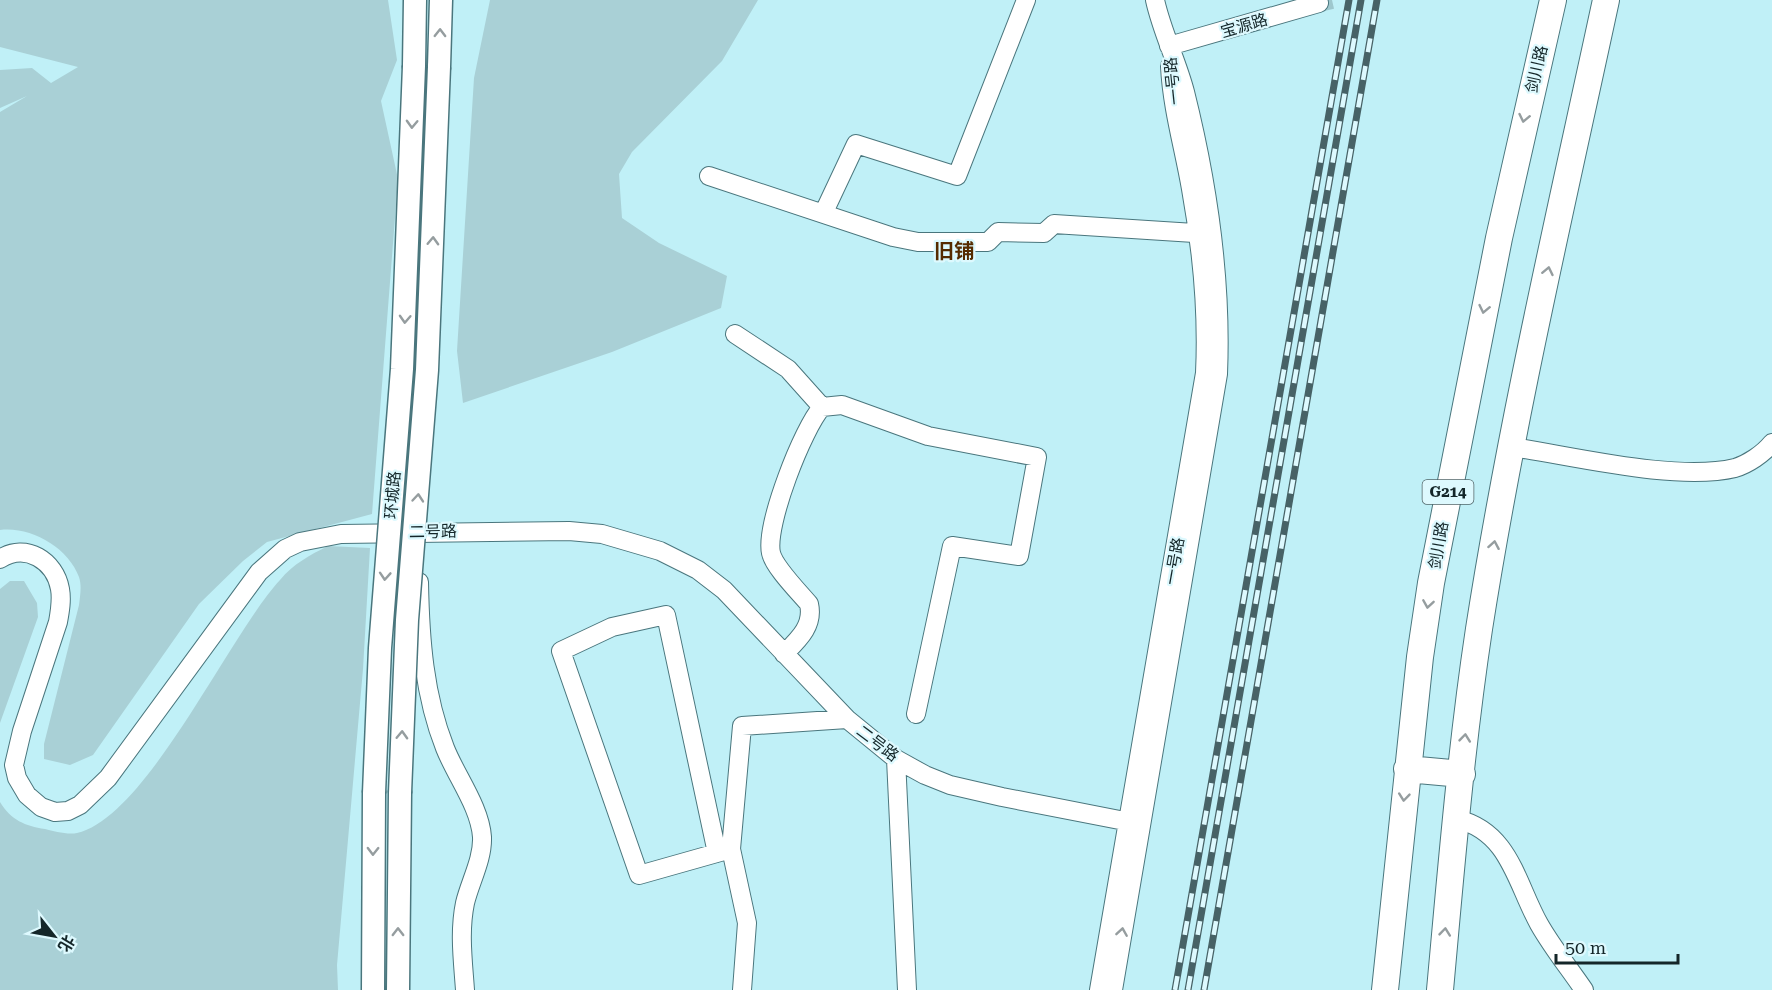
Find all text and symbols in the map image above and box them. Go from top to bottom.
street label: 宝源路 [1218,10,1270,41]
one-way arrow [434,29,446,38]
street label: 剑川路 [1522,44,1551,95]
street label: 一号路 [1161,56,1184,106]
one-way arrow [1519,113,1532,123]
one-way arrow [406,120,419,129]
one-way arrow [427,236,440,245]
district label: 旧铺 [934,239,974,263]
one-way arrow [1541,267,1554,277]
one-way arrow [1478,304,1491,314]
one-way arrow [398,315,411,324]
street label: 环城路 [381,470,404,520]
road number: G214 [1422,480,1474,504]
one-way arrow [411,494,424,503]
street label: 剑川路 [1425,520,1452,570]
street label: 二号路 [409,522,457,541]
street label: 一号路 [1161,536,1188,586]
one-way arrow [1487,540,1500,550]
one-way arrow [379,572,392,581]
one-way arrow [1422,598,1435,608]
street label: 二号路 [853,721,903,765]
one-way arrow [395,730,408,739]
one-way arrow [1459,733,1471,742]
one-way arrow [1398,793,1411,802]
one-way arrow [367,847,379,856]
north arrow [24,906,84,966]
one-way arrow [392,927,404,936]
one-way arrow [1438,927,1451,936]
scale bar [1556,927,1678,965]
one-way arrow [1115,928,1128,938]
text: 北 [54,932,79,955]
text: 50 m [1565,937,1606,958]

